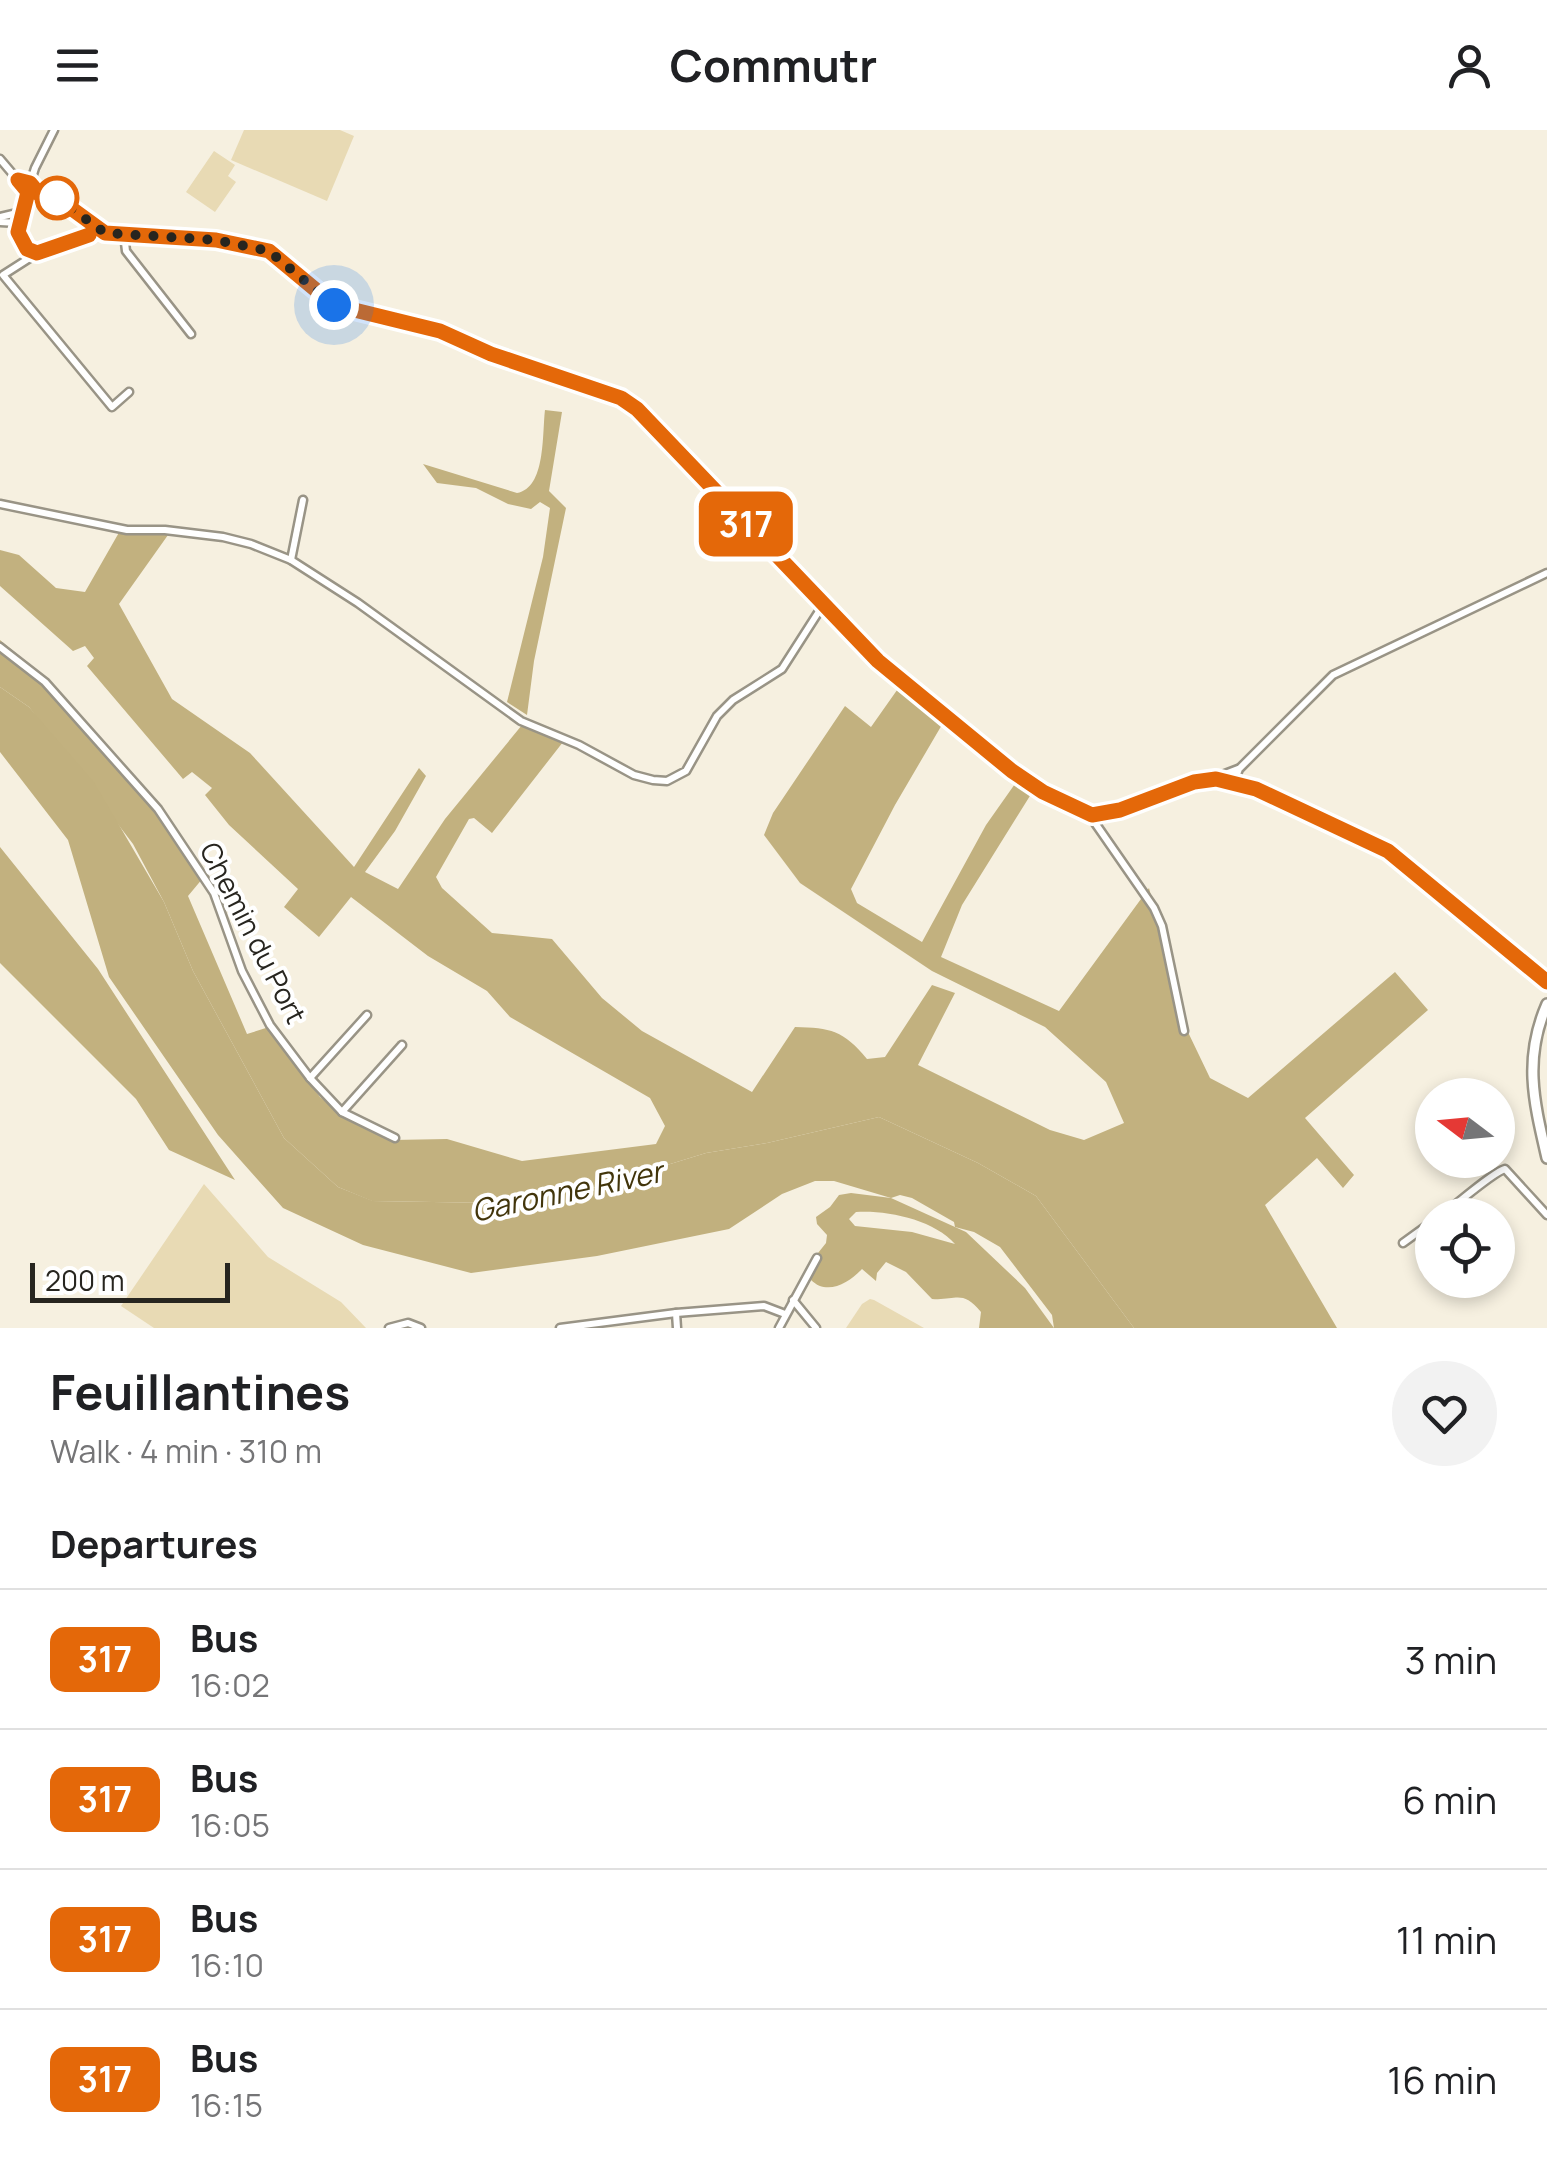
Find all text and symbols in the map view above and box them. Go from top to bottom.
text: Commutr [670,34,877,96]
icon: menu [50,38,105,93]
icon: person [1442,38,1497,93]
unlabelled marker [36,177,78,219]
your location [309,280,359,330]
line badge: 317 [688,492,804,556]
text: 317 [719,500,773,548]
street label: Chemin du Port [192,835,316,1030]
north arrow [1415,1078,1515,1178]
map controls [1415,1078,1515,1298]
water label: Garonne River [468,1149,670,1231]
button: locate [1415,1198,1515,1298]
scale bar [30,1258,230,1302]
text: 200 m [45,1261,124,1299]
text: Feuillantines [50,1359,350,1424]
button: heart [1392,1361,1497,1466]
text: Walk · 4 min · 310 m [50,1429,322,1473]
text: Departures [50,1517,258,1569]
text: Bus [190,1611,258,1663]
text: 3 min [1405,1633,1497,1685]
text: 317 [78,1635,132,1683]
text: 16:02 [190,1663,270,1707]
text: Bus [190,1751,258,1803]
text: 6 min [1402,1773,1497,1825]
text: 317 [78,1775,132,1823]
text: 16:05 [190,1803,270,1847]
text: Bus [190,1891,258,1943]
text: 11 min [1396,1913,1497,1965]
text: 317 [78,1915,132,1963]
text: 16:10 [190,1943,264,1987]
text: Bus [190,2031,258,2083]
text: 16 min [1387,2053,1497,2105]
text: 317 [78,2055,132,2103]
text: 16:15 [190,2083,263,2127]

